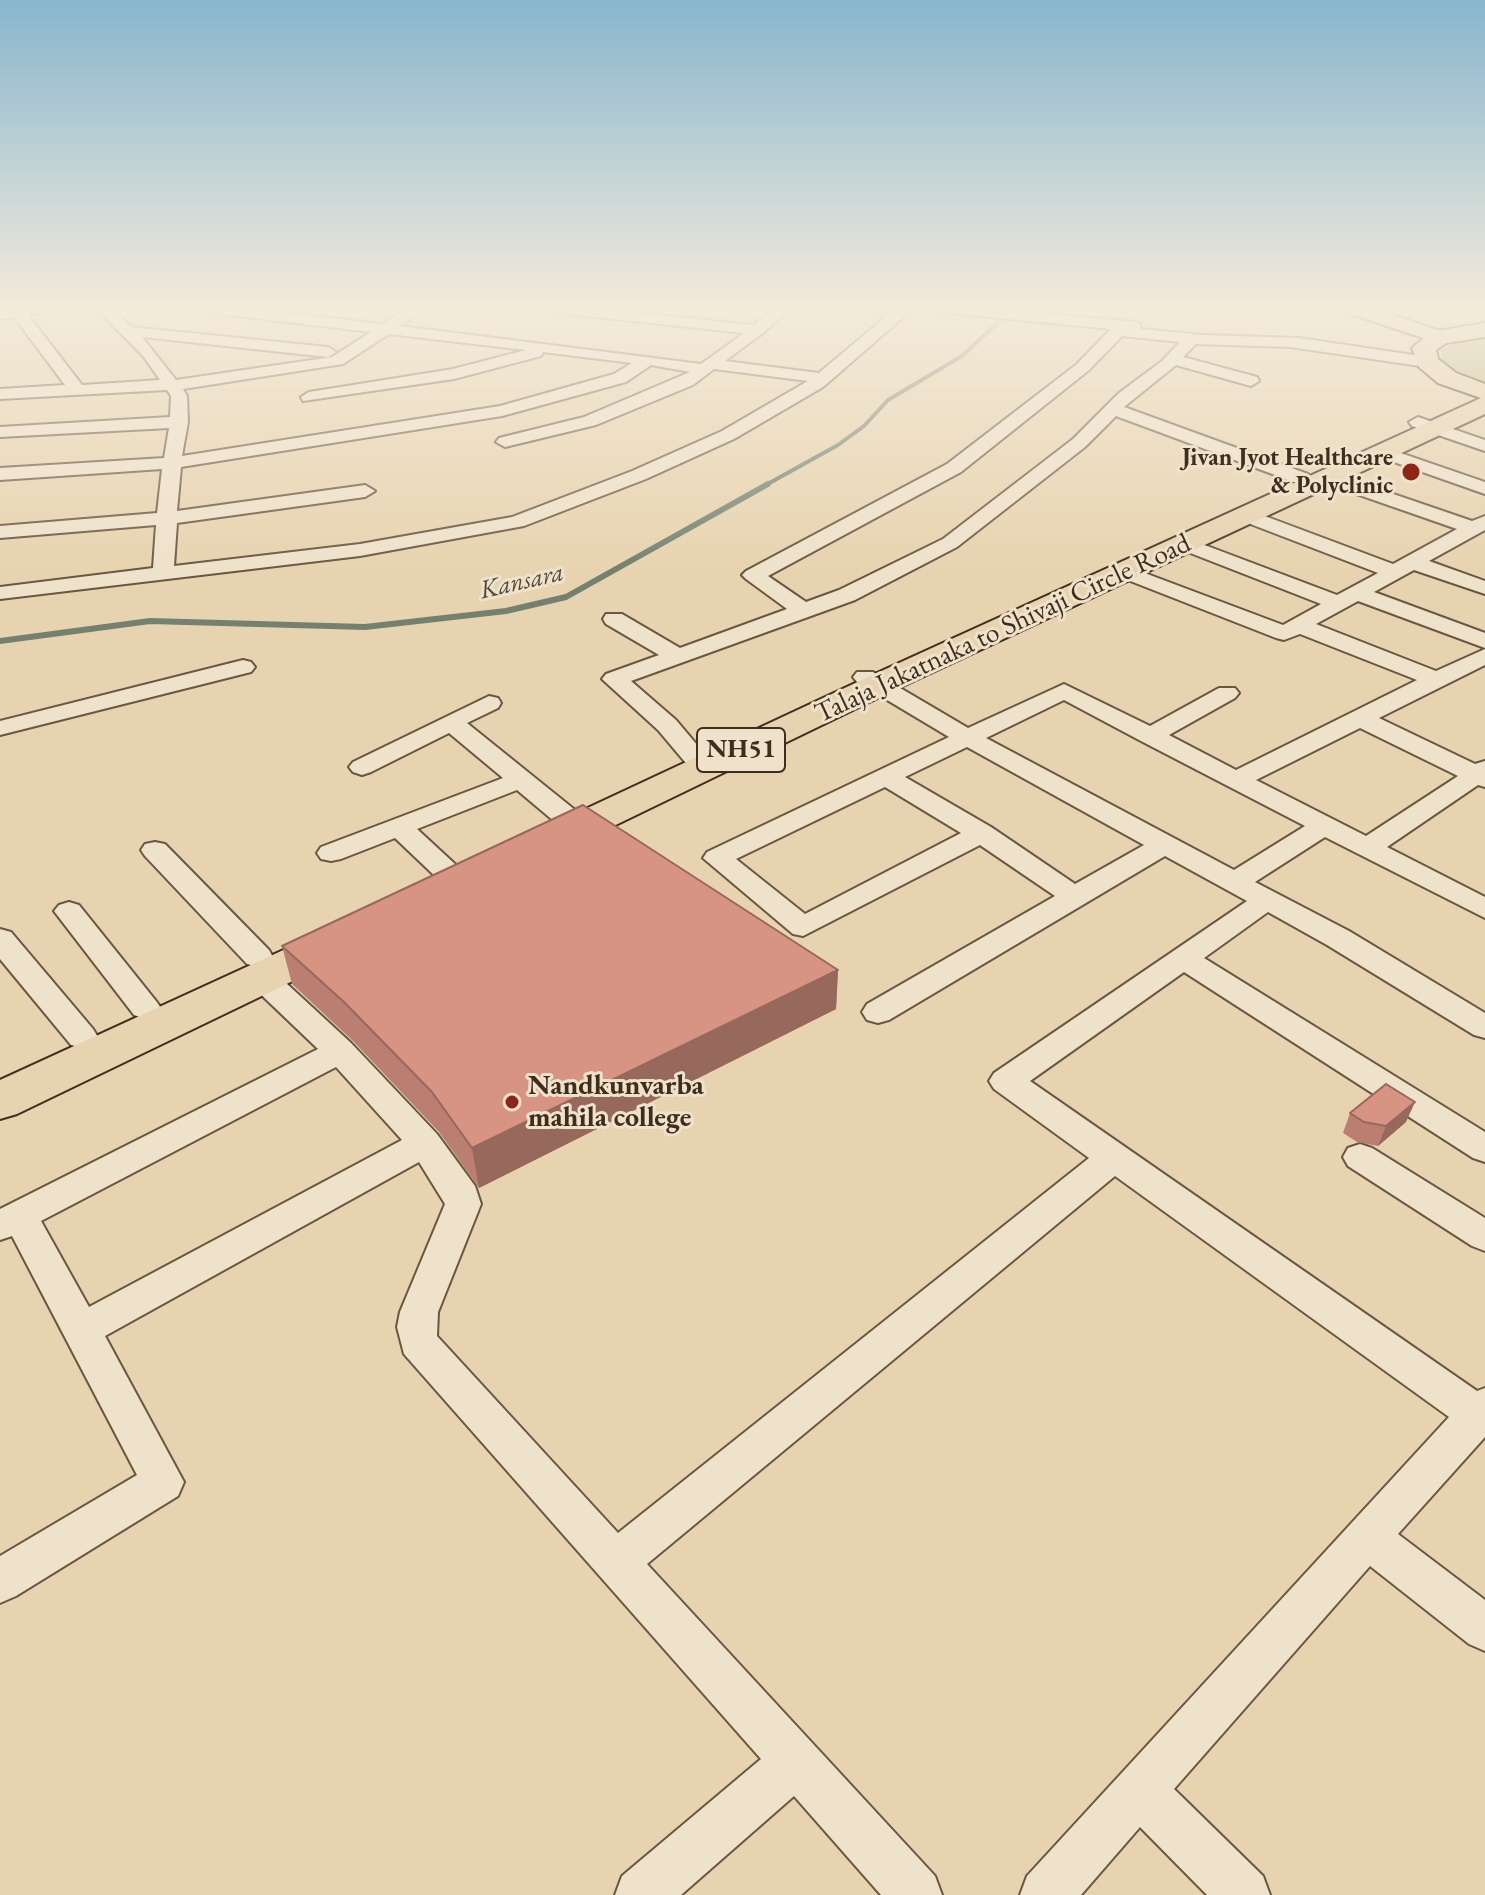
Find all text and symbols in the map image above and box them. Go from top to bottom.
place label: Jivan Jyot Healthcare & Polyclinic [1182,444,1393,500]
marker: Jivan Jyot Healthcare & Polyclinic [1400,461,1422,483]
street label: Talaja Jakatnaka to Shivaji Circle Road [810,527,1196,731]
water label: Kansara [477,557,567,607]
road number: NH51 [697,728,785,772]
place label: Nandkunvarba mahila college [528,1069,704,1135]
marker: Nandkunvarba mahila college [503,1093,521,1111]

